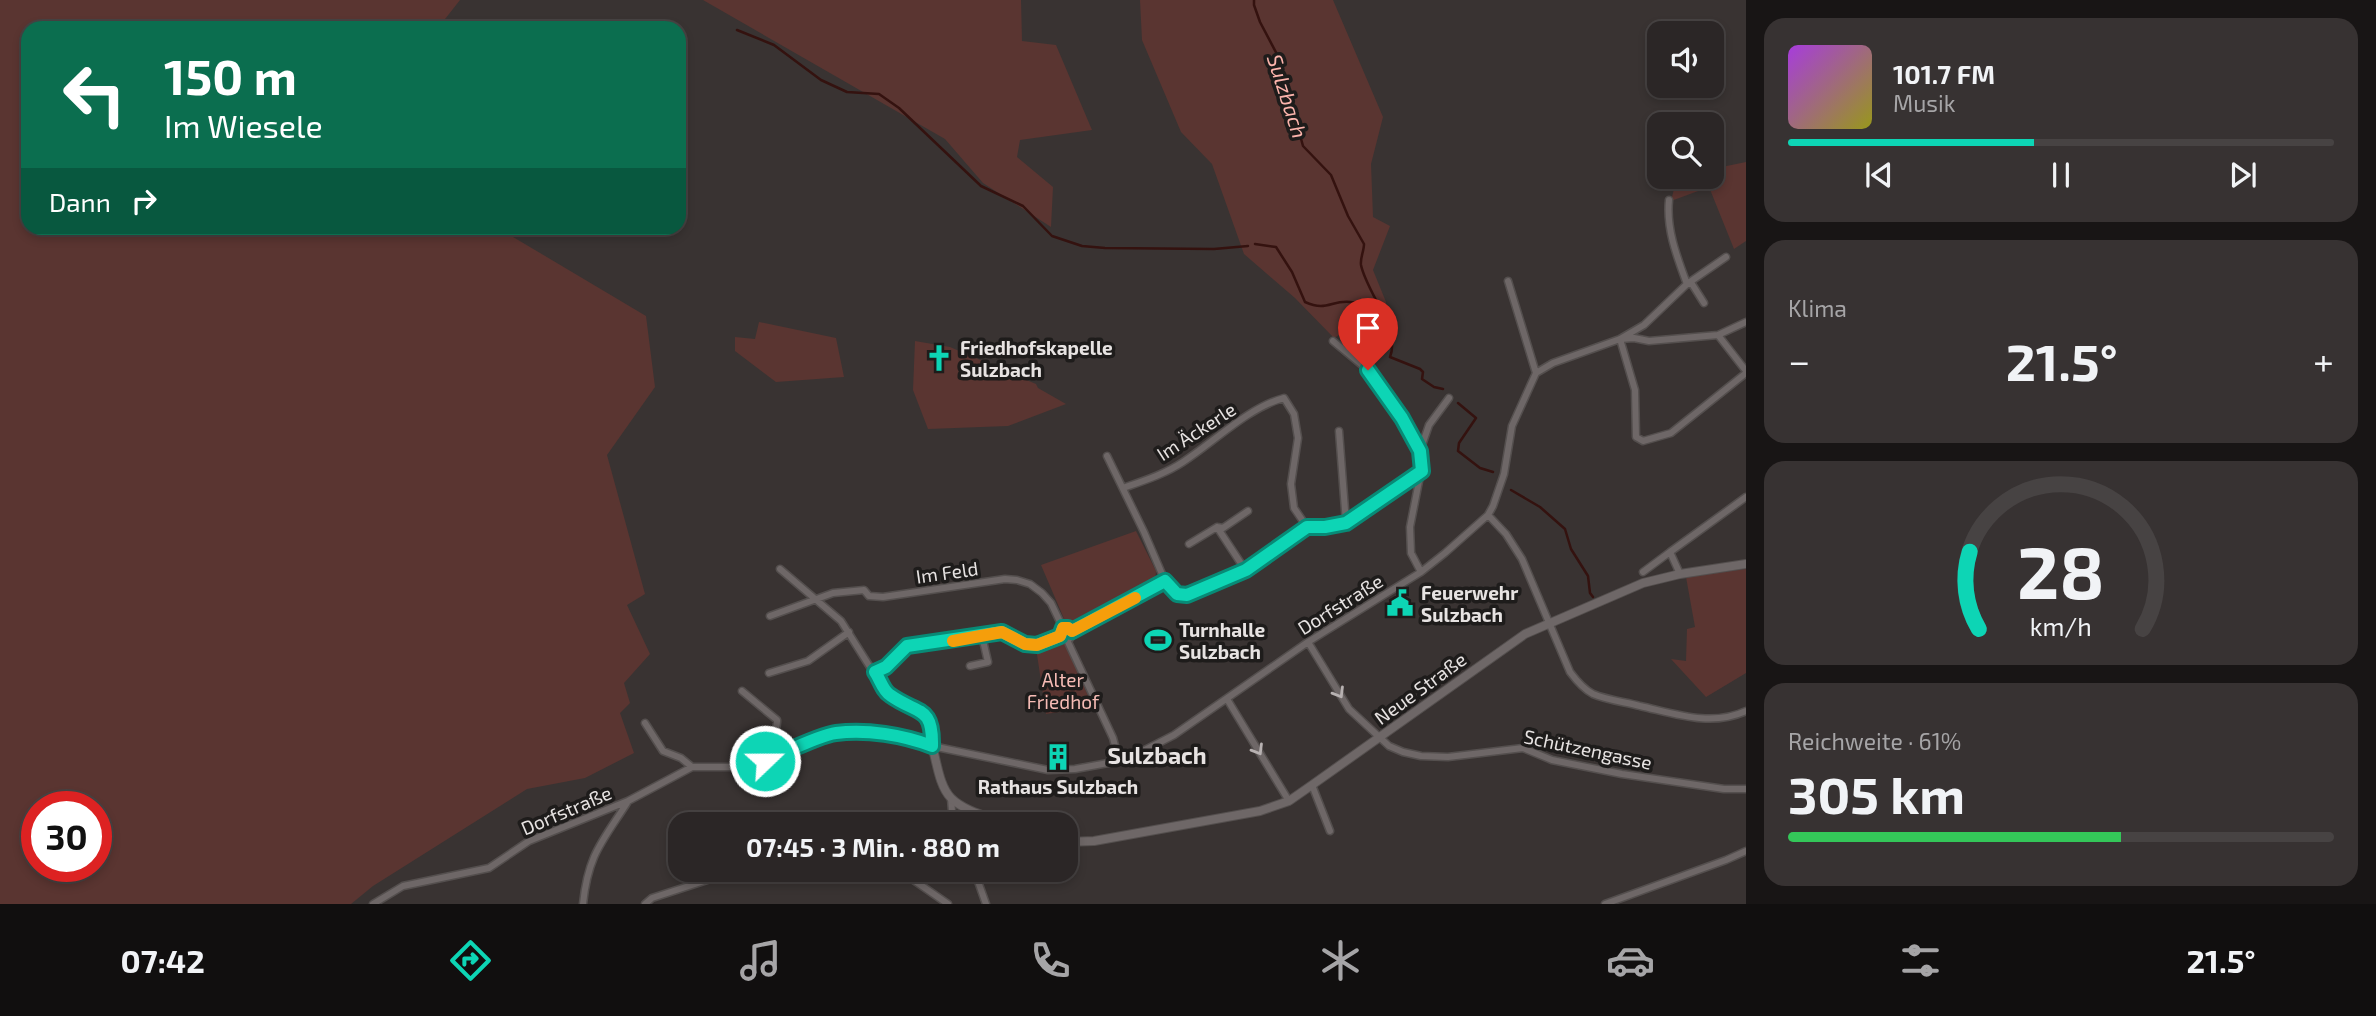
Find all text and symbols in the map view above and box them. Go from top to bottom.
map controls [1647,21,1724,189]
button: sound [1647,21,1724,98]
text: 150 m [164,46,297,105]
icon: left [49,49,140,140]
water label: Sulzbach [1263,51,1313,141]
text: 101.7 FM [1893,58,1995,89]
text: Musik [1893,89,1955,117]
text: Im Wiesele [164,106,323,144]
button: search [1647,112,1724,189]
icon: previous [1860,156,1898,194]
icon: pause [2042,156,2080,194]
icon: next [2224,156,2262,194]
icon: right [125,182,163,220]
text: Dann [49,186,111,217]
text: Klima [1788,294,1847,322]
pin [1338,298,1398,370]
icon: arrive [1349,309,1387,347]
text: 21.5° [2006,329,2118,391]
place label: Friedhofskapelle Sulzbach [960,336,1113,381]
text: − [1788,337,1810,383]
text: + [2313,337,2334,383]
church icon: Friedhofskapelle Sulzbach [924,343,954,373]
street label: Im Äckerle [1152,397,1240,465]
text: 28 [2017,526,2105,614]
street label: Im Feld [914,556,980,588]
street label: Dorfstraße [1293,569,1387,639]
place label: Feuerwehr Sulzbach [1421,581,1518,626]
public building icon: Feuerwehr Sulzbach [1385,588,1415,618]
text: km/h [2030,611,2092,641]
place label: Turnhalle Sulzbach [1179,618,1265,663]
sports icon: Turnhalle Sulzbach [1143,625,1173,655]
street label: Neue Straße [1370,647,1470,729]
park label: Alter Friedhof [1027,668,1100,713]
one-way arrow [1331,686,1344,699]
position arrow [728,724,802,798]
street label: Schützengasse [1522,724,1654,774]
text: Reichweite · 61% [1788,727,1961,755]
district label: Sulzbach [1107,741,1207,769]
building icon: Rathaus Sulzbach [1043,742,1073,772]
one-way arrow [1250,742,1263,755]
text: 305 km [1788,762,1965,824]
place label: Rathaus Sulzbach [978,775,1138,798]
street label: Dorfstraße [517,781,615,839]
speed limit sign: 30 [21,791,112,882]
text: 07:45 · 3 Min. · 880 m [746,831,1000,862]
icon: directions [446,936,495,985]
icon: music [736,936,785,985]
icon: phone [1026,936,1075,985]
icon: climate [1316,936,1365,985]
icon: car [1606,936,1655,985]
icon: filters [1896,936,1945,985]
text: 07:42 [121,941,205,979]
text: 21.5° [2187,941,2255,979]

